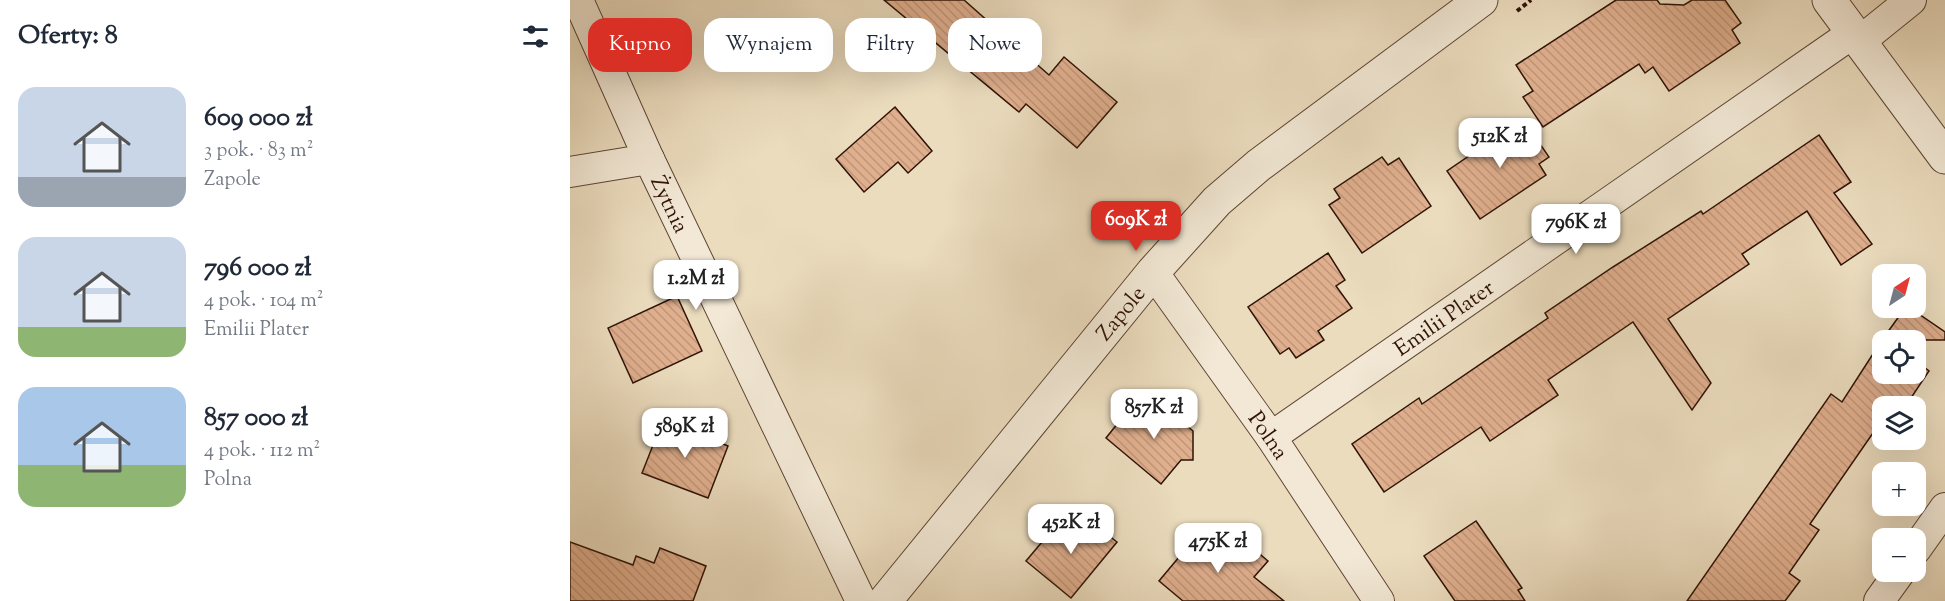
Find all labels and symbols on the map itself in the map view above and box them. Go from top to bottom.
pin: 512K zł [1445,118,1555,169]
street label: Żytnia [640,171,695,239]
pin: 609K zł [1081,201,1191,252]
pin: 796K zł [1521,204,1631,255]
pin: 1.2M zł [641,260,751,311]
north arrow [1872,264,1926,318]
street label: Emilii Plater [1389,274,1502,366]
street label: Zapole [1090,280,1154,349]
pin: 857K zł [1099,389,1209,440]
street label: Polna [1239,406,1295,467]
pin: 589K zł [630,408,740,459]
pin: 452K zł [1016,504,1126,555]
pin: 475K zł [1163,523,1273,574]

